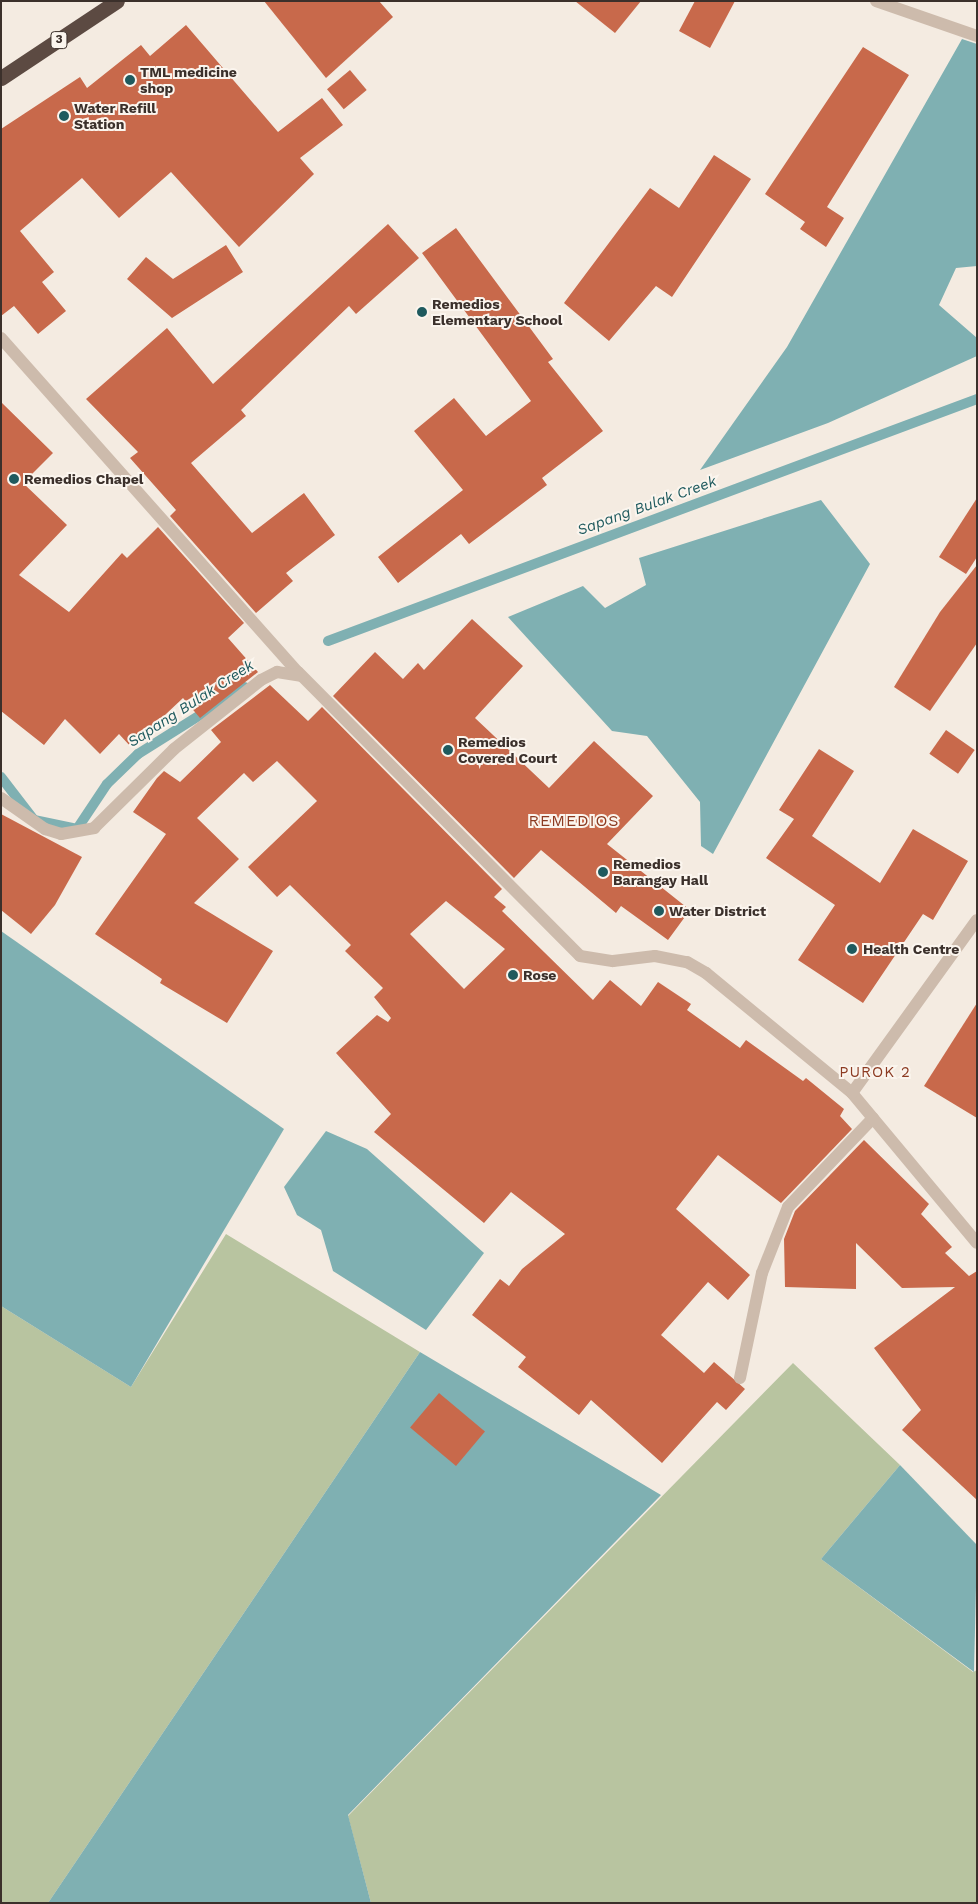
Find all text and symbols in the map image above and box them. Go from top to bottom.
road number: 3 [50,30,68,50]
place label: TML medicine shop [140,64,237,96]
marker: TML medicine shop [124,74,136,86]
place label: Water Refill Station [74,100,156,132]
marker: Water Refill Station [58,110,70,122]
place label: Remedios Elementary School [432,296,563,328]
marker: Remedios Elementary School [416,306,428,318]
place label: Remedios Chapel [24,471,143,487]
water label: Sapang Bulak Creek [575,472,719,540]
marker: Remedios Chapel [8,473,20,485]
water label: Sapang Bulak Creek [124,656,258,752]
place label: Remedios Covered Court [458,734,557,766]
marker: Remedios Covered Court [442,744,454,756]
district label: REMEDIOS [527,811,621,831]
place label: Remedios Barangay Hall [613,856,708,889]
marker: Remedios Barangay Hall [597,866,609,878]
place label: Water District [669,903,766,919]
marker: Water District [653,905,665,917]
place label: Health Centre [863,941,959,957]
marker: Health Centre [845,942,859,956]
place label: Rose [523,967,556,983]
marker: Rose [507,969,519,981]
district label: PUROK 2 [838,1064,912,1082]

